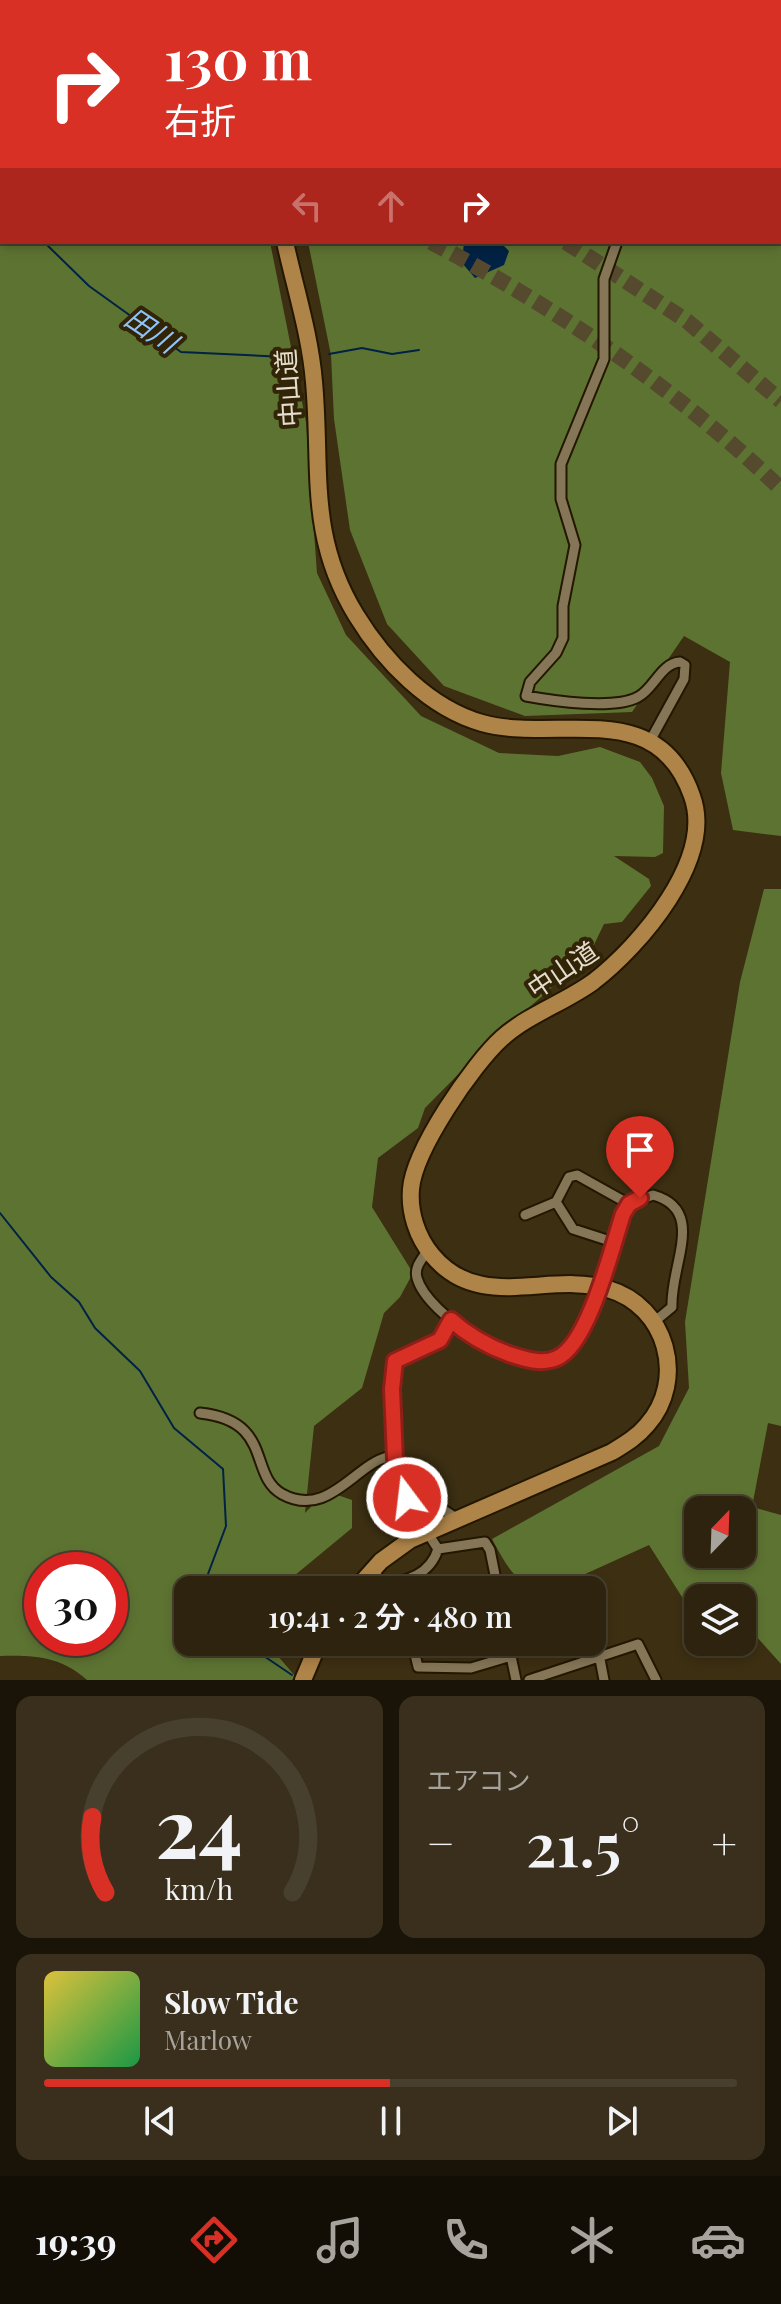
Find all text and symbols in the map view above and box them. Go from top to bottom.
text: 130 m [164,20,312,95]
icon: right [32,32,136,136]
text: 右折 [164,95,236,143]
icon: left [285,184,329,228]
icon: ahead [369,184,413,228]
icon: right [453,184,497,228]
water label: 田川 [118,298,188,362]
street label: 中山道 [267,348,307,428]
street label: 中山道 [520,933,604,1005]
pin [606,1116,674,1198]
icon: arrive [618,1128,662,1172]
position arrow [365,1456,449,1540]
north arrow [684,1496,756,1568]
map controls [684,1496,756,1656]
speed limit sign: 30 [24,1552,128,1656]
button: layers [684,1584,756,1656]
text: 19:41 · 2 分 · 480 m [268,1596,512,1636]
text: エアコン [427,1762,531,1797]
text: 24 [156,1769,243,1880]
text: 21.5° [526,1802,640,1882]
text: − [427,1812,455,1871]
text: + [711,1812,737,1871]
text: km/h [165,1869,234,1907]
text: Slow Tide [164,1982,299,2022]
text: Marlow [164,2022,252,2057]
icon: previous [138,2099,182,2143]
icon: pause [369,2099,413,2143]
icon: next [600,2099,644,2143]
icon: directions [186,2212,242,2268]
icon: music [312,2212,368,2268]
icon: phone [438,2212,494,2268]
icon: climate [564,2212,620,2268]
icon: car [690,2212,746,2268]
text: 19:39 [35,2216,117,2264]

